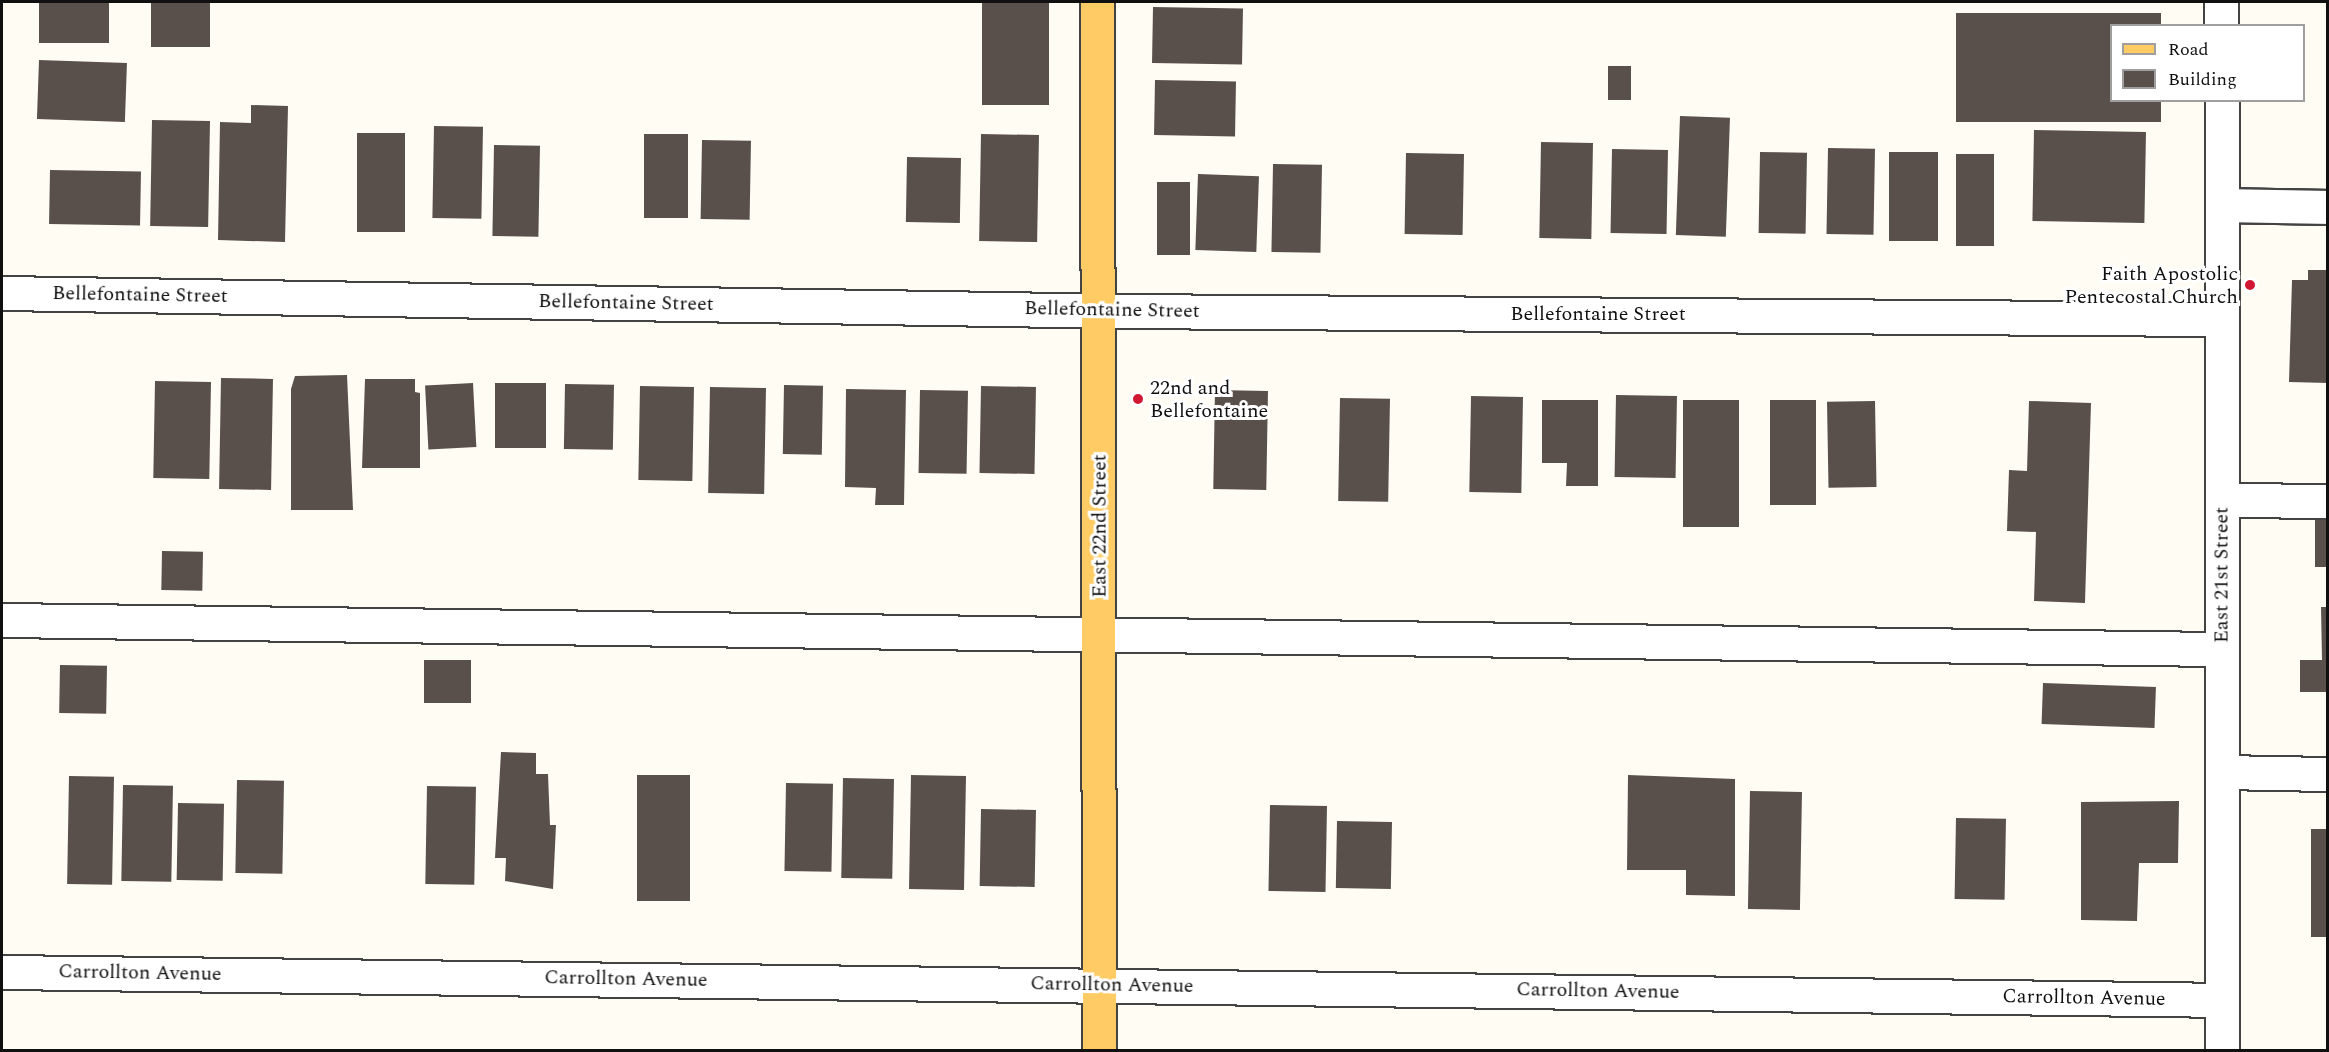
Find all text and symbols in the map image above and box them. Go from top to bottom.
legend [2110,24,2305,102]
text: Road [2168,36,2209,63]
text: Building [2168,66,2237,93]
place label: Faith Apostolic Pentecostal Church [2065,262,2238,309]
marker: Faith Apostolic Pentecostal Church [2243,278,2257,292]
street label: Bellefontaine Street [52,281,228,309]
street label: Bellefontaine Street [538,289,714,317]
street label: Bellefontaine Street [1024,296,1200,324]
street label: Bellefontaine Street [1510,302,1686,326]
place label: 22nd and Bellefontaine [1150,376,1268,423]
marker: 22nd and Bellefontaine [1131,392,1145,406]
street label: East 22nd Street [1088,454,1112,598]
street label: East 21st Street [2210,507,2234,643]
street label: Carrollton Avenue [58,960,222,986]
street label: Carrollton Avenue [544,966,708,992]
street label: Carrollton Avenue [1030,972,1194,998]
street label: Carrollton Avenue [1516,978,1680,1004]
street label: Carrollton Avenue [2002,985,2166,1011]

